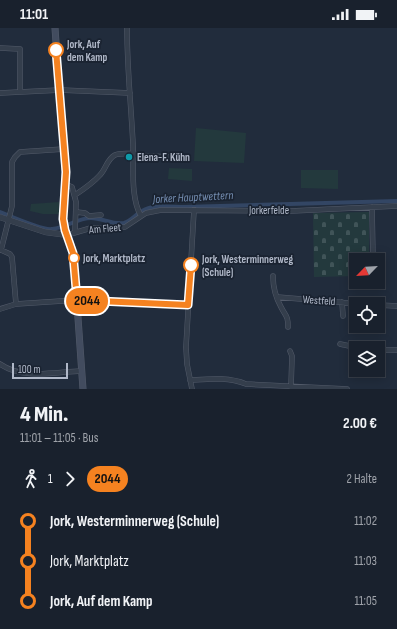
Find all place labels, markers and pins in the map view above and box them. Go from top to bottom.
place label: Jork, Auf dem Kamp [66,38,108,64]
marker: Jork, Auf dem Kamp [48,42,64,58]
place label: Elena-F. Kühn [137,151,190,164]
marker: Elena-F. Kühn [124,152,134,162]
marker: Jork, Marktplatz [68,252,80,264]
place label: Jork, Marktplatz [82,252,146,265]
place label: Jork, Westerminnerweg (Schule) [201,253,294,279]
marker: Jork, Westerminnerweg (Schule) [183,257,199,273]

